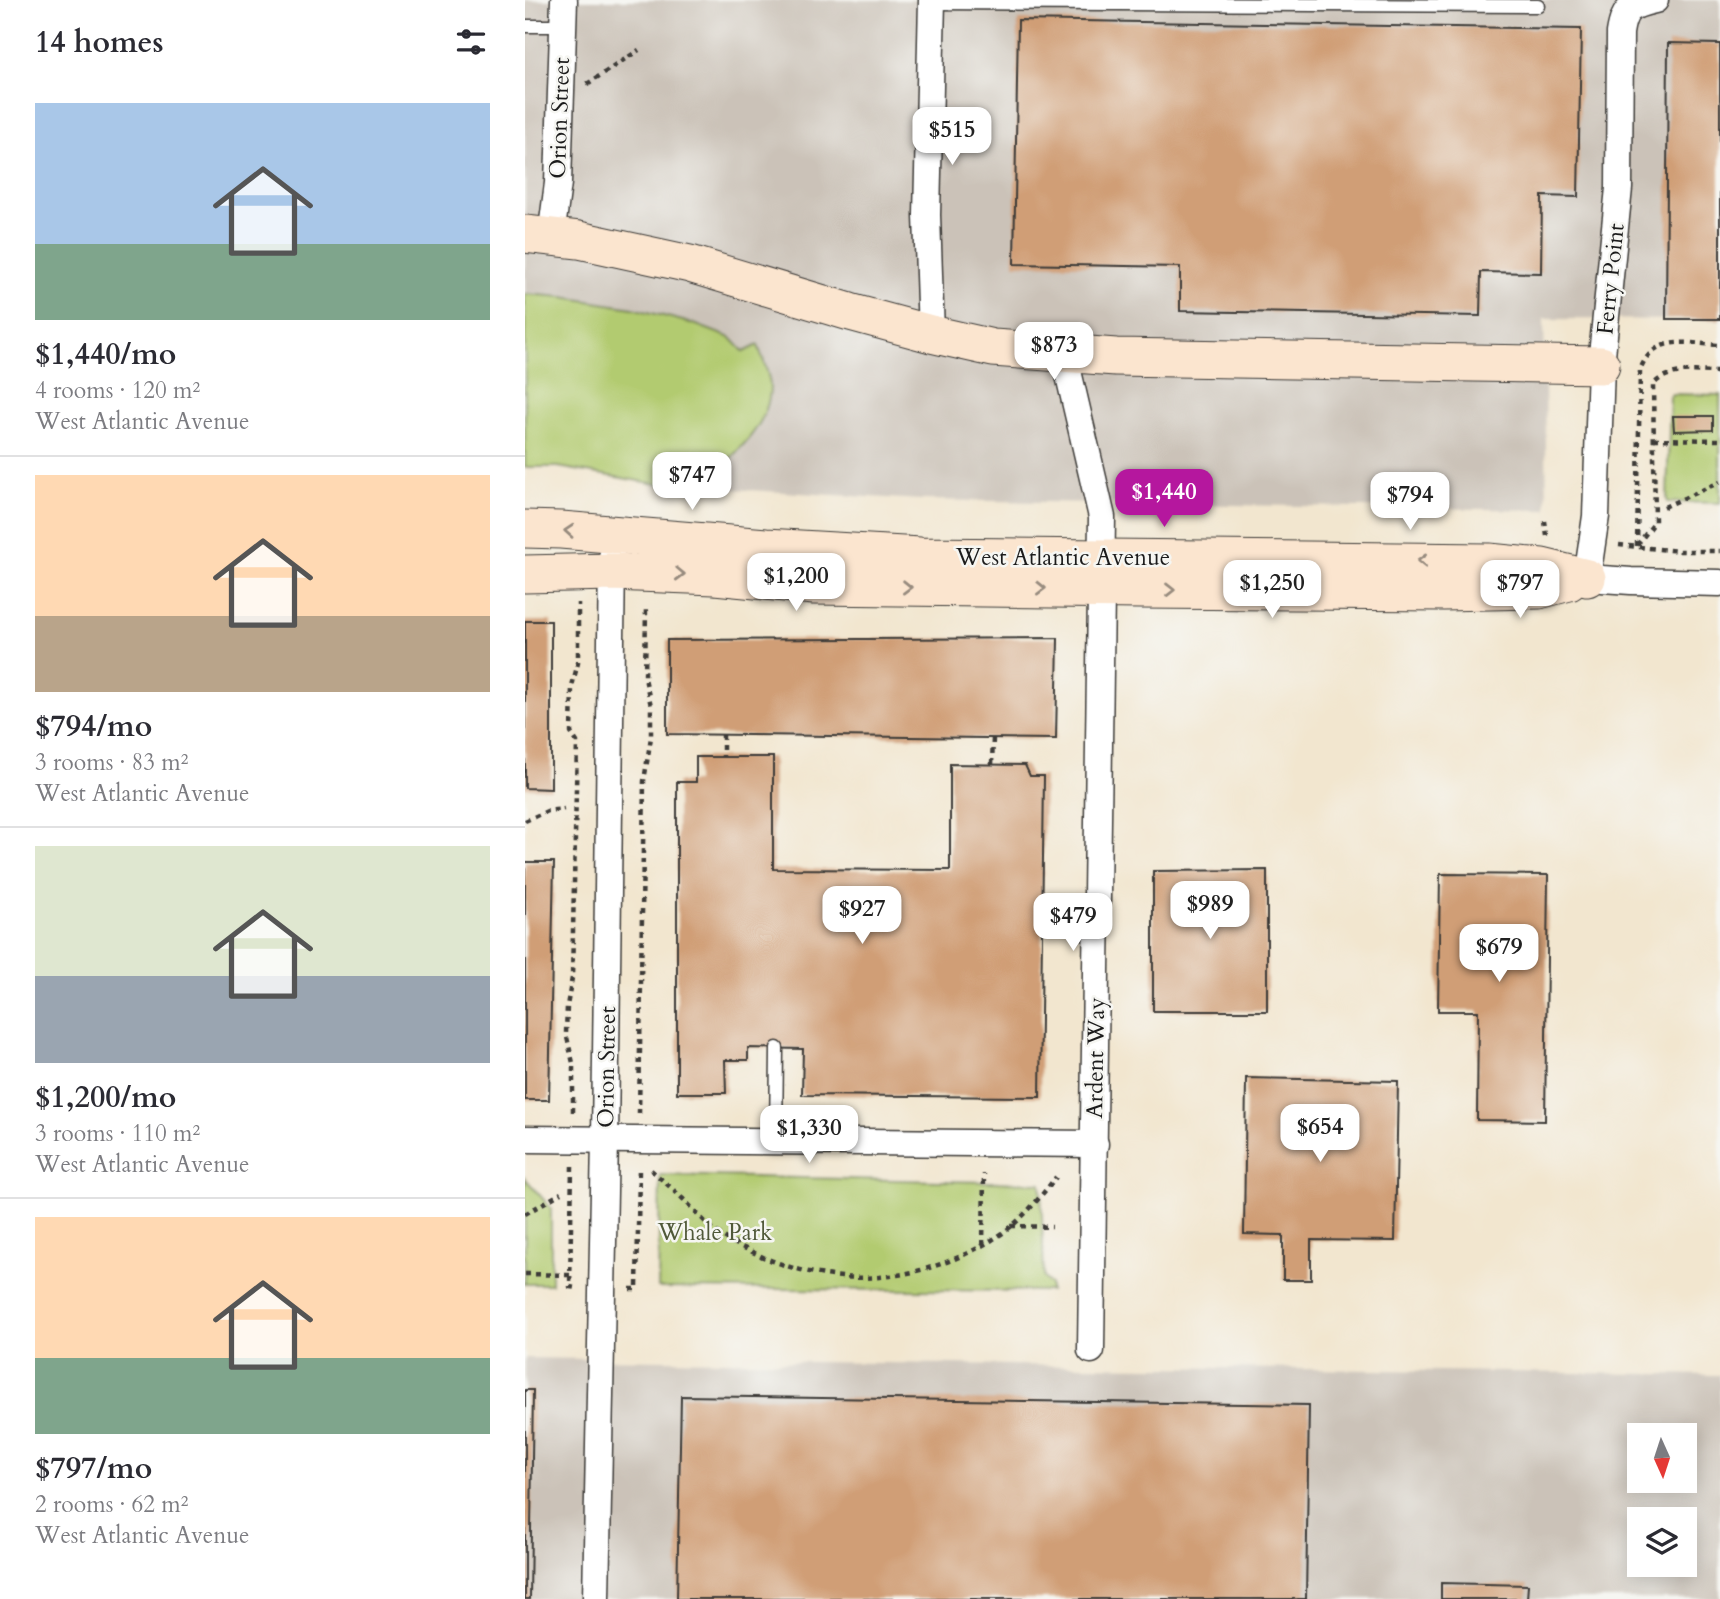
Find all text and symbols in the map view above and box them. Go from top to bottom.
text: 14 homes [35,22,164,63]
icon: filters [452,23,490,61]
street label: Orion Street [542,57,577,179]
pin: $515 [911,108,993,167]
text: $515 [928,114,976,145]
icon: home [200,148,326,274]
street label: Ferry Point [1589,222,1632,336]
pin: $873 [1013,322,1095,382]
text: $873 [1030,329,1078,360]
text: $1,440/mo [35,334,176,375]
text: 4 rooms · 120 m² [35,375,200,406]
text: West Atlantic Avenue [35,406,249,437]
pin: $747 [651,452,733,512]
text: $747 [668,459,716,490]
pin: $1,440 [1107,470,1221,529]
pin: $794 [1369,472,1451,532]
text: $1,440 [1131,476,1197,507]
text: $794 [1386,479,1434,510]
icon: home [200,520,326,646]
one-way arrow [563,524,574,539]
street label: West Atlantic Avenue [955,542,1170,573]
one-way arrow [1416,553,1427,569]
pin: $1,200 [739,554,853,613]
text: $1,200 [763,560,829,591]
pin: $1,250 [1215,560,1329,620]
pin: $797 [1479,560,1561,620]
one-way arrow [675,567,686,582]
text: $1,250 [1239,567,1305,598]
text: $797 [1496,567,1544,598]
one-way arrow [903,579,913,595]
one-way arrow [1036,581,1047,596]
one-way arrow [1165,582,1175,598]
text: $794/mo [35,706,152,747]
text: 3 rooms · 83 m² [35,747,188,778]
text: West Atlantic Avenue [35,778,249,809]
pin: $989 [1169,881,1251,941]
pin: $927 [821,886,903,946]
text: $989 [1186,888,1234,919]
icon: home [200,891,326,1017]
text: $927 [838,893,886,924]
pin: $479 [1032,894,1114,953]
text: $479 [1049,900,1097,931]
pin: $679 [1458,925,1540,984]
text: $679 [1475,931,1523,962]
street label: Ardent Way [1079,997,1112,1119]
street label: Orion Street [590,1006,623,1128]
text: $1,200/mo [35,1077,176,1118]
pin: $654 [1279,1104,1361,1164]
pin: $1,330 [752,1106,866,1165]
text: $654 [1296,1111,1344,1142]
text: $1,330 [776,1112,842,1143]
text: 3 rooms · 110 m² [35,1118,200,1149]
text: West Atlantic Avenue [35,1149,249,1180]
park label: Whale Park [657,1217,773,1248]
icon: home [200,1262,326,1388]
north arrow [1627,1423,1697,1493]
map controls [1627,1423,1697,1577]
text: $797/mo [35,1448,152,1489]
text: 2 rooms · 62 m² [35,1489,188,1520]
button: layers [1627,1507,1697,1577]
text: West Atlantic Avenue [35,1520,249,1551]

